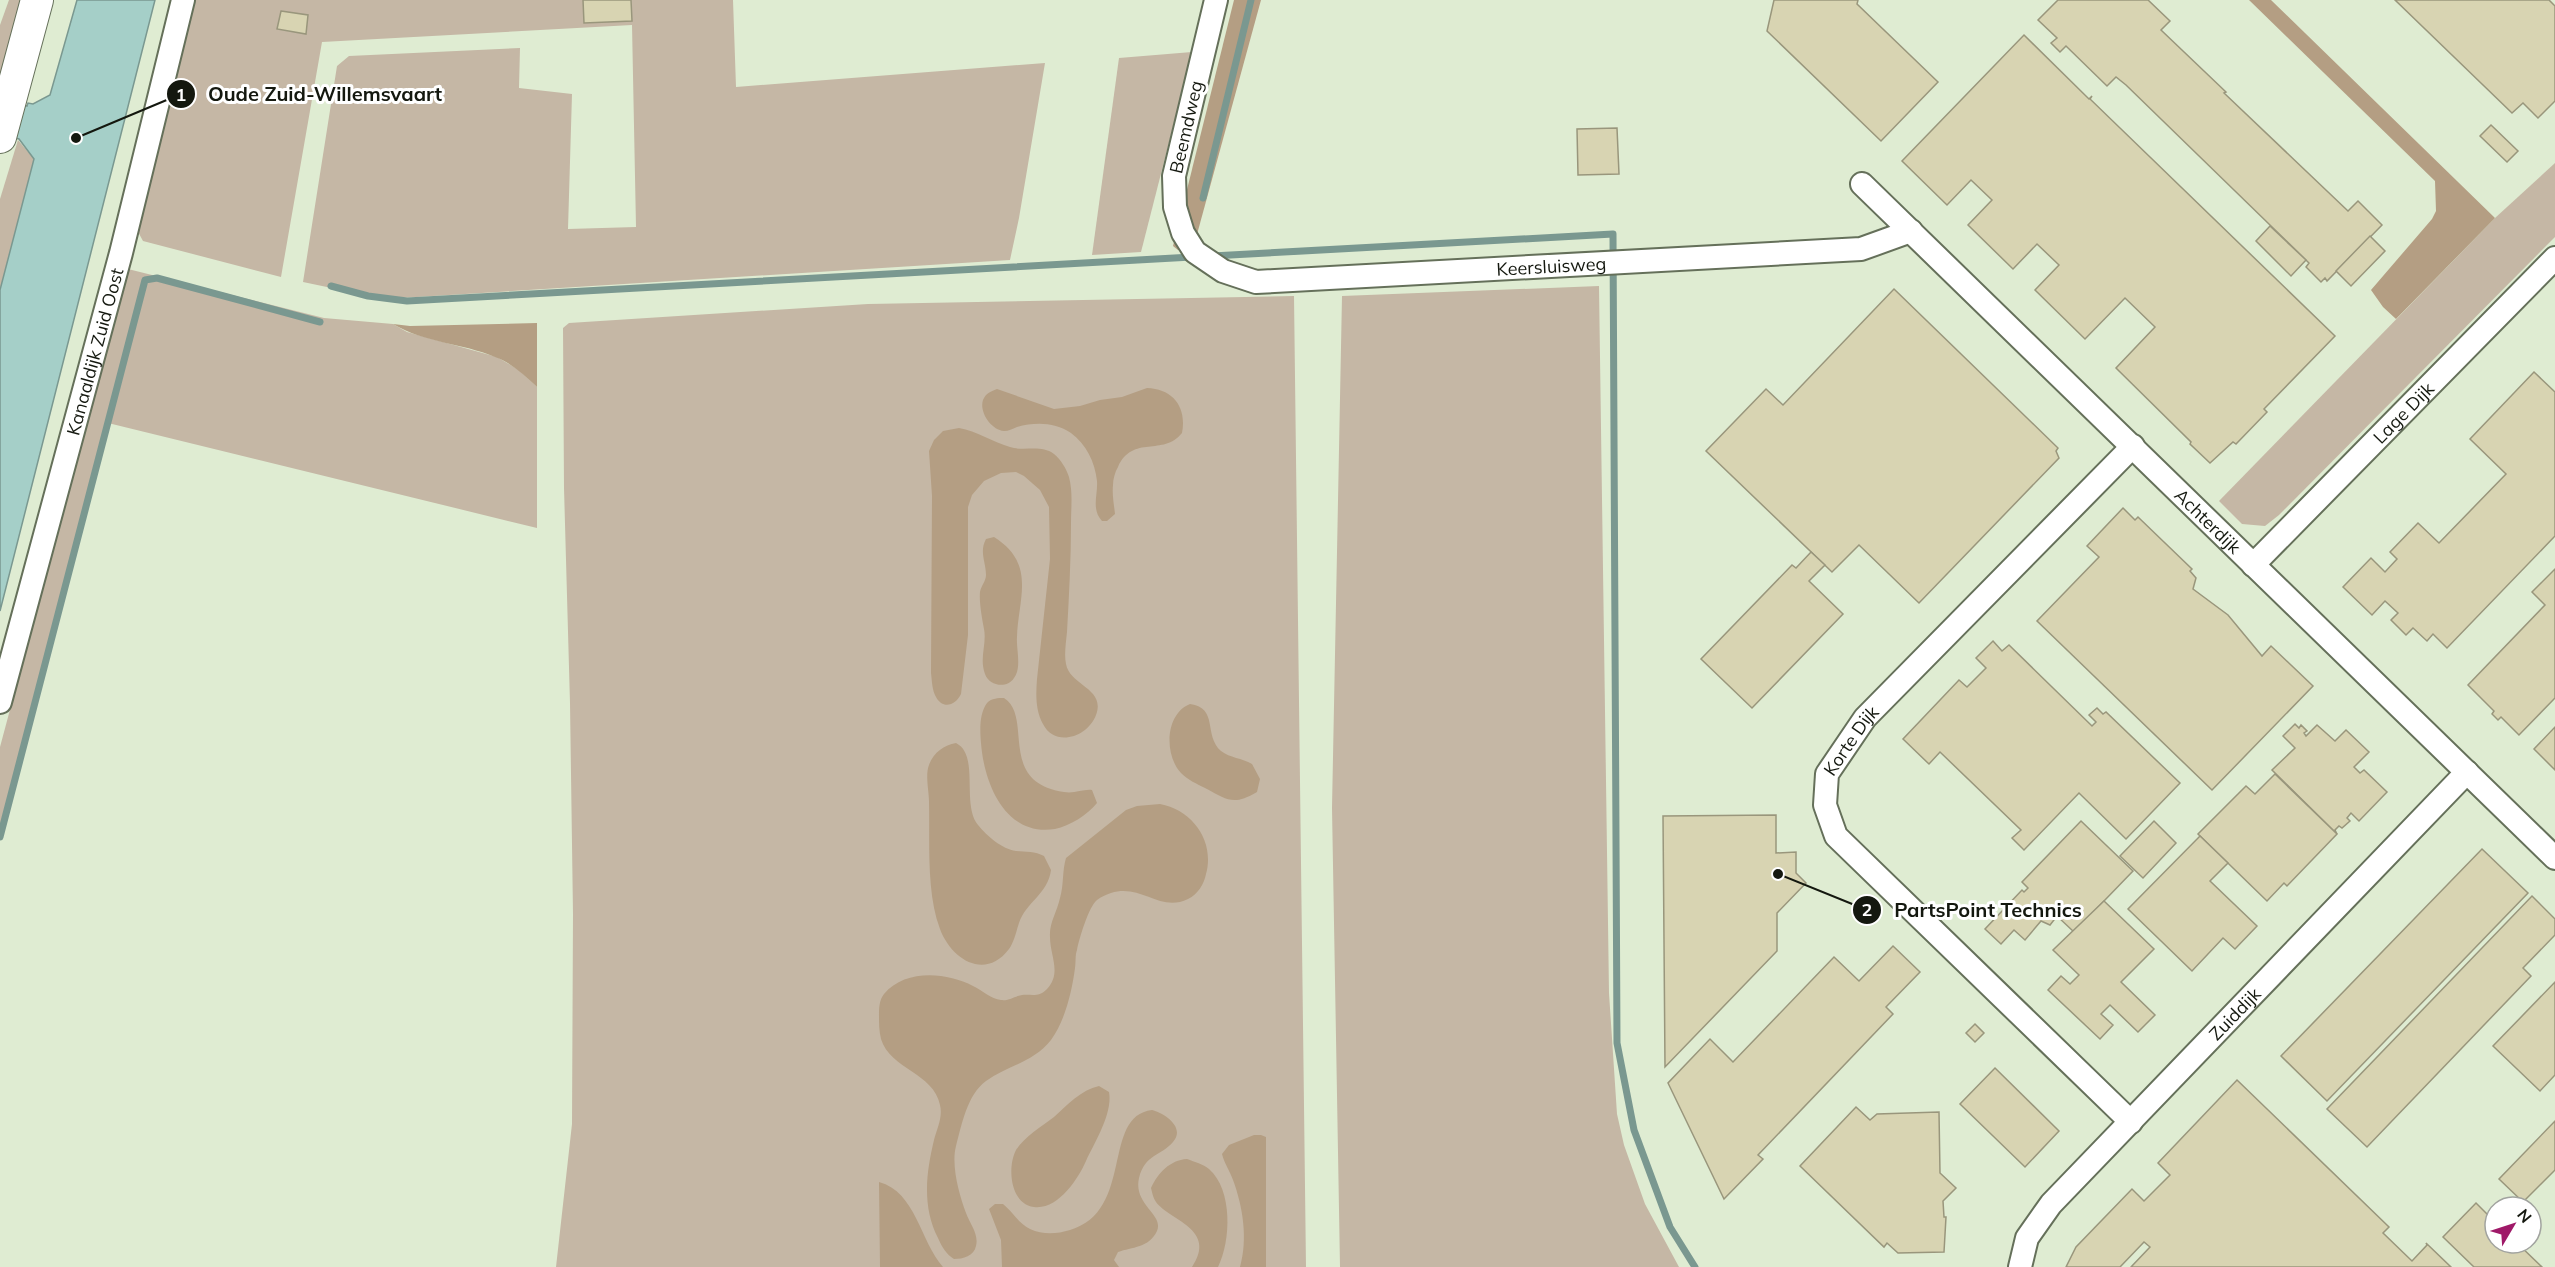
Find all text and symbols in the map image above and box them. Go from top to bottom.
callout: Oude Zuid-Willemsvaart [166,75,454,113]
street label: Beemdweg [1164,78,1208,176]
text: Oude Zuid-Willemsvaart [208,81,442,106]
text: 1 [176,83,186,106]
street label: Keersluisweg [1496,251,1607,280]
street label: Kanaaldijk Zuid Oost [61,265,128,438]
street label: Lage Dijk [2368,376,2439,448]
street label: Achterdijk [2170,483,2247,559]
street label: Korte Dijk [1818,700,1883,780]
callout: PartsPoint Technics [1852,891,2094,929]
text: PartsPoint Technics [1894,897,2082,922]
text: 2 [1862,898,1872,921]
street label: Zuiddijk [2204,982,2266,1045]
north arrow [2483,1195,2543,1255]
text: N [2513,1205,2536,1227]

